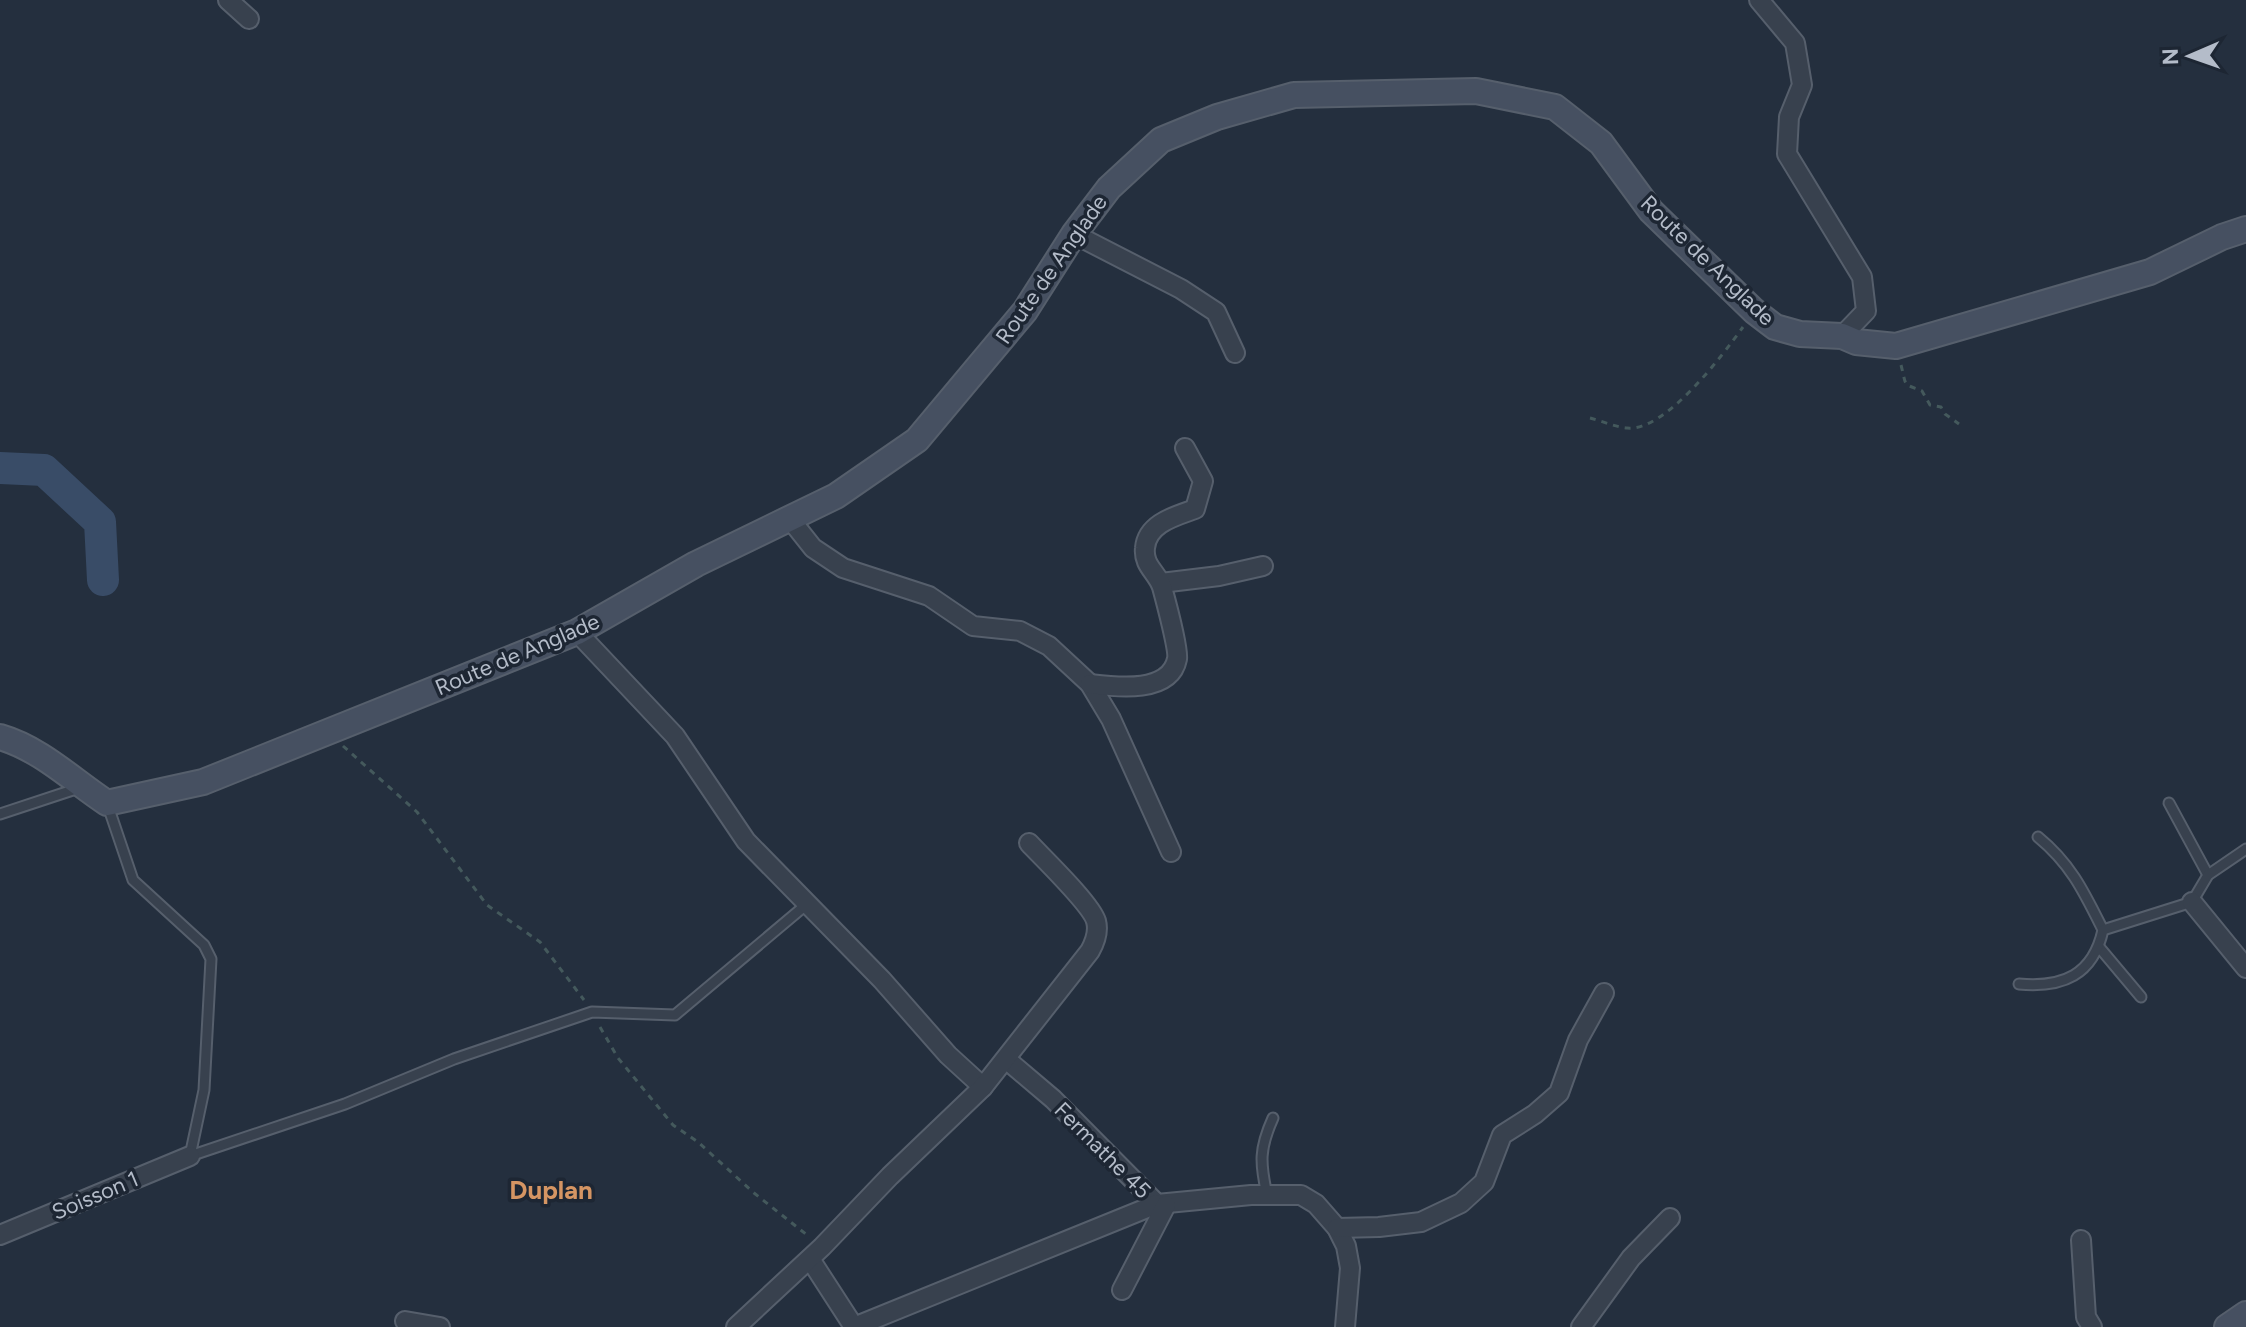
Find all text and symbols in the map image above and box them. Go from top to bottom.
north arrow [2150,16,2230,96]
text: N [2157,48,2184,66]
street label: Route de Anglade [990,189,1113,349]
street label: Route de Anglade [1635,190,1780,331]
street label: Route de Anglade [431,608,603,701]
street label: Fermathe 45 [1049,1096,1157,1204]
street label: Soisson 1 [48,1165,143,1226]
district label: Duplan [509,1174,593,1206]

